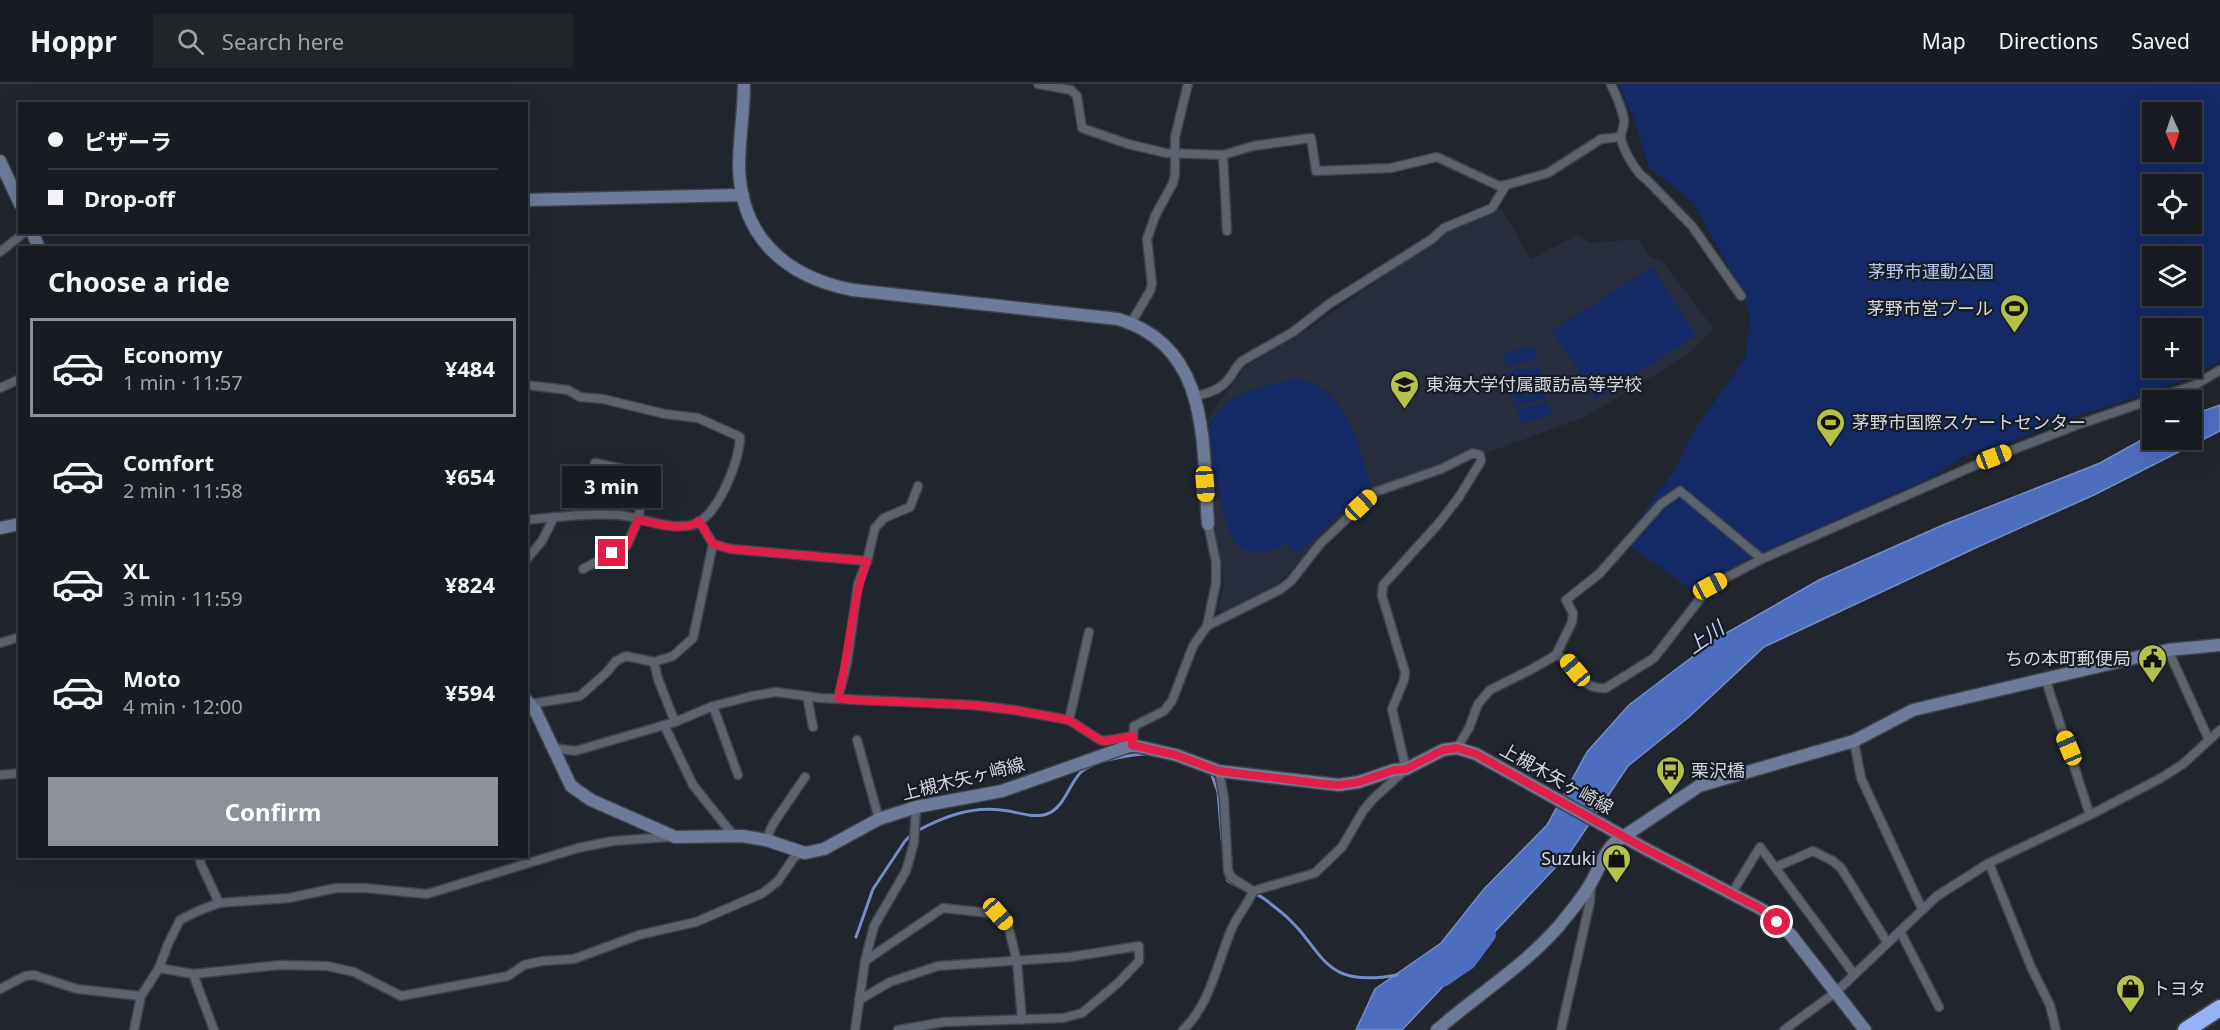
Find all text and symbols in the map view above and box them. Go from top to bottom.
search box [153,14,573,68]
text: Hoppr [30,22,117,60]
icon: search [174,25,207,58]
text: Search here [222,26,344,56]
text: Map [1922,27,1966,55]
text: Directions [1999,27,2098,55]
text: Saved [2131,27,2190,55]
north arrow [2142,102,2202,162]
map controls [2142,102,2202,450]
text: ピザーラ [84,126,172,156]
button: locate [2142,174,2202,234]
text: Drop-off [84,183,175,213]
button: layers [2142,246,2202,306]
park label: 茅野市運動公園 [1868,259,1994,283]
text: Choose a ride [48,263,230,300]
sports icon: 茅野市営プール [1998,292,2030,334]
place label: 茅野市営プール [1867,296,1993,320]
button: + [2142,318,2202,378]
text: Economy [123,339,222,369]
icon: car [51,341,105,395]
text: ¥484 [445,353,495,383]
school or university icon: 東海大学付属諏訪高等学校 [1389,368,1421,410]
text: 1 min · 11:57 [123,369,243,396]
place label: 東海大学付属諏訪高等学校 [1426,372,1642,396]
button: − [2142,390,2202,450]
sports icon: 茅野市国際スケートセンター [1815,406,1847,448]
place label: 茅野市国際スケートセンター [1852,410,2086,434]
car [1974,442,2014,472]
text: Comfort [123,447,214,477]
icon: car [51,449,105,503]
text: ¥654 [445,461,495,491]
car [1195,465,1215,503]
callout: 3 min [562,466,662,508]
text: 3 min [584,473,639,500]
text: 2 min · 11:58 [123,477,243,504]
car [1342,486,1380,524]
route end [598,539,625,566]
text: XL [123,555,150,585]
icon: car [51,557,105,611]
text: ¥824 [445,569,495,599]
car [1690,570,1730,602]
text: 3 min · 11:59 [123,585,243,612]
water label: 上川 [1681,613,1731,660]
public building icon: ちの本町郵便局 [2136,642,2168,684]
place label: ちの本町郵便局 [2005,646,2131,670]
car [1557,650,1593,690]
text: Moto [123,663,181,693]
icon: car [51,665,105,719]
text: ¥594 [445,677,495,707]
text: 4 min · 12:00 [123,693,243,720]
car [2054,728,2084,768]
street label: 上槻木矢ヶ崎線 [1496,737,1618,819]
street label: 上槻木矢ヶ崎線 [899,751,1027,805]
bus stop icon: 栗沢橋 [1654,754,1686,796]
place label: 栗沢橋 [1691,758,1745,782]
button: Confirm [48,777,498,846]
shop icon: Suzuki [1601,842,1633,884]
place label: Suzuki [1541,846,1596,870]
car [979,895,1017,933]
route start [1763,908,1790,935]
shop icon: トヨタ [2115,972,2147,1014]
place label: トヨタ [2152,976,2206,1000]

